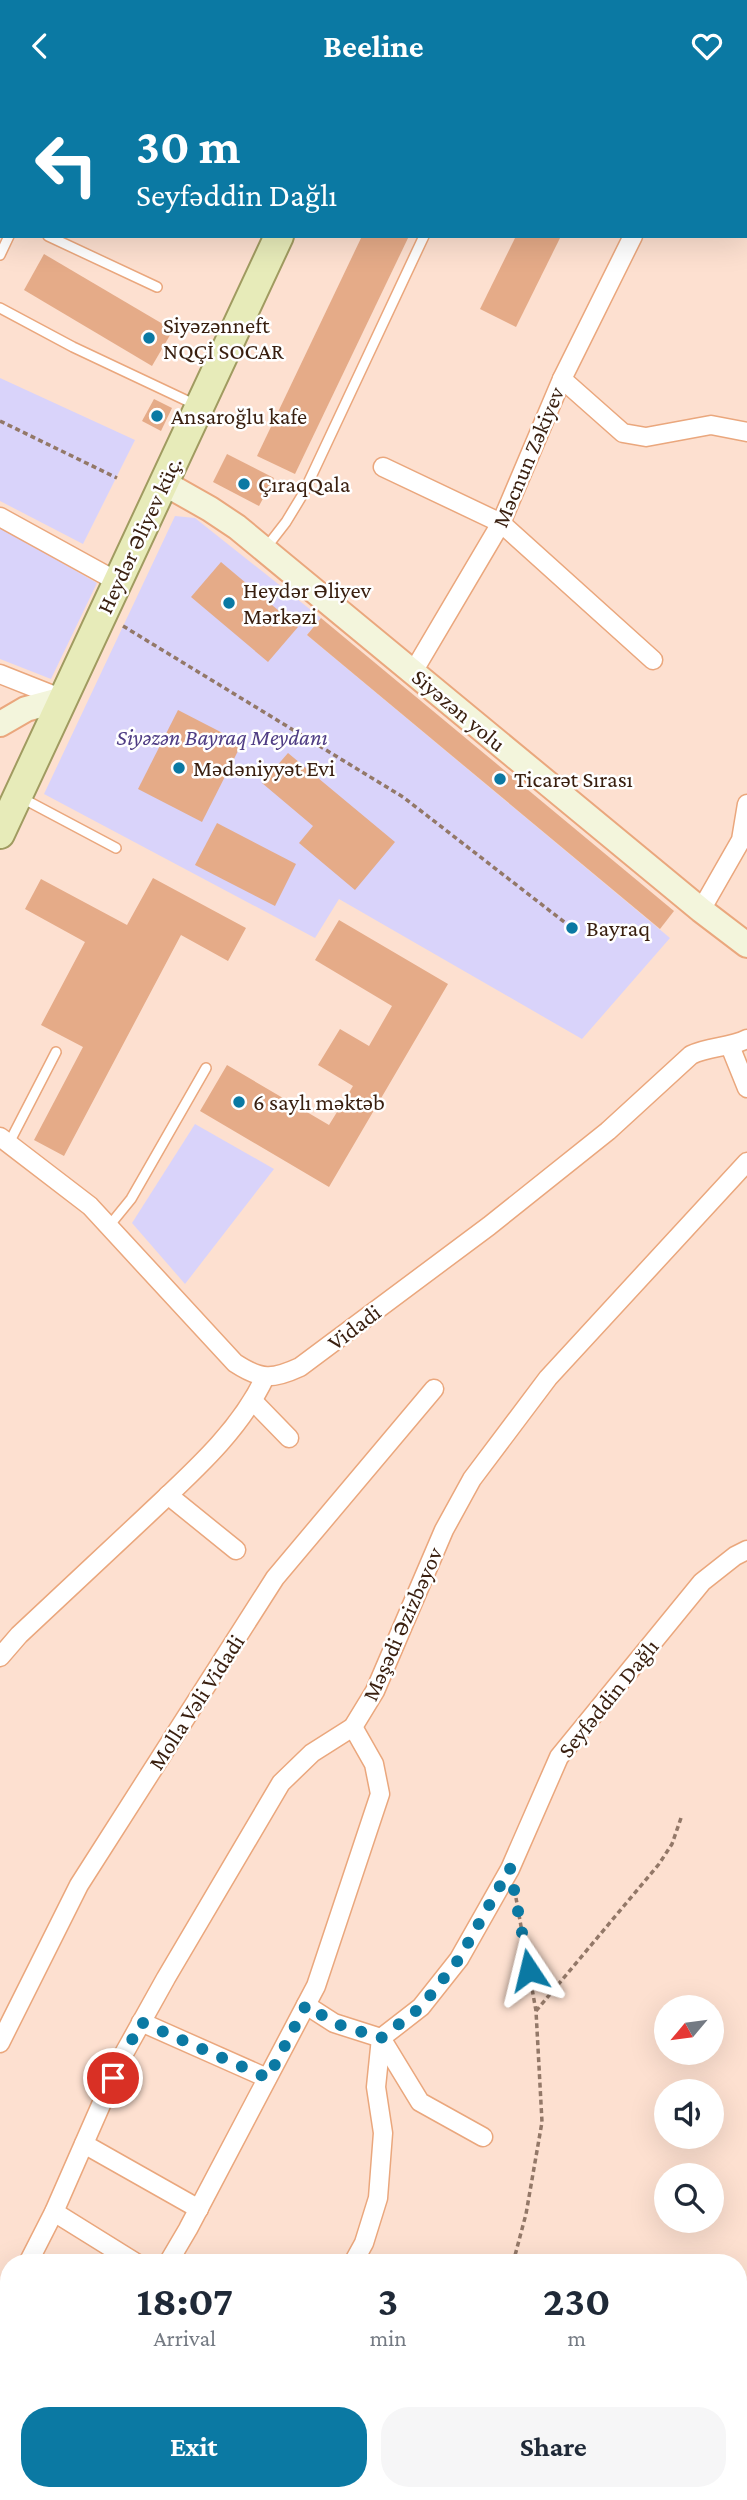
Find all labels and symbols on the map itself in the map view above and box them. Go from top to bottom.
place label: Siyəzənneft NQÇİ SOCAR [163,312,284,364]
marker: Siyəzənneft NQÇİ SOCAR [141,330,157,346]
street label: Məcnun Zəkiyev [487,382,569,531]
place label: Ansaroğlu kafe [171,403,307,429]
marker: Ansaroğlu kafe [149,408,165,424]
street label: Heydər Əliyev küç. [91,452,187,618]
place label: ÇıraqQala [258,471,351,497]
marker: ÇıraqQala [236,476,252,492]
place label: Heydər Əliyev Mərkəzi [243,577,371,629]
marker: Heydər Əliyev Mərkəzi [221,595,237,611]
street label: Siyəzən yolu [407,663,511,757]
park label: Siyəzən Bayraq Meydanı [116,724,328,750]
place label: Mədəniyyət Evi [193,755,335,781]
marker: Mədəniyyət Evi [171,760,187,776]
place label: Ticarət Sırası [514,766,633,792]
marker: Ticarət Sırası [492,771,508,787]
place label: Bayraq [586,915,650,941]
marker: Bayraq [564,920,580,936]
place label: 6 saylı məktəb [253,1089,385,1115]
marker: 6 saylı məktəb [231,1094,247,1110]
street label: Vidadi [322,1299,386,1355]
street label: Məşədi Əzizbəyov [356,1543,448,1705]
street label: Molla Vəli Vidadi [143,1630,249,1774]
street label: Seyfəddin Dağlı [552,1634,664,1762]
position arrow [492,1933,566,2007]
north arrow [654,1995,724,2065]
pin [83,2048,143,2108]

